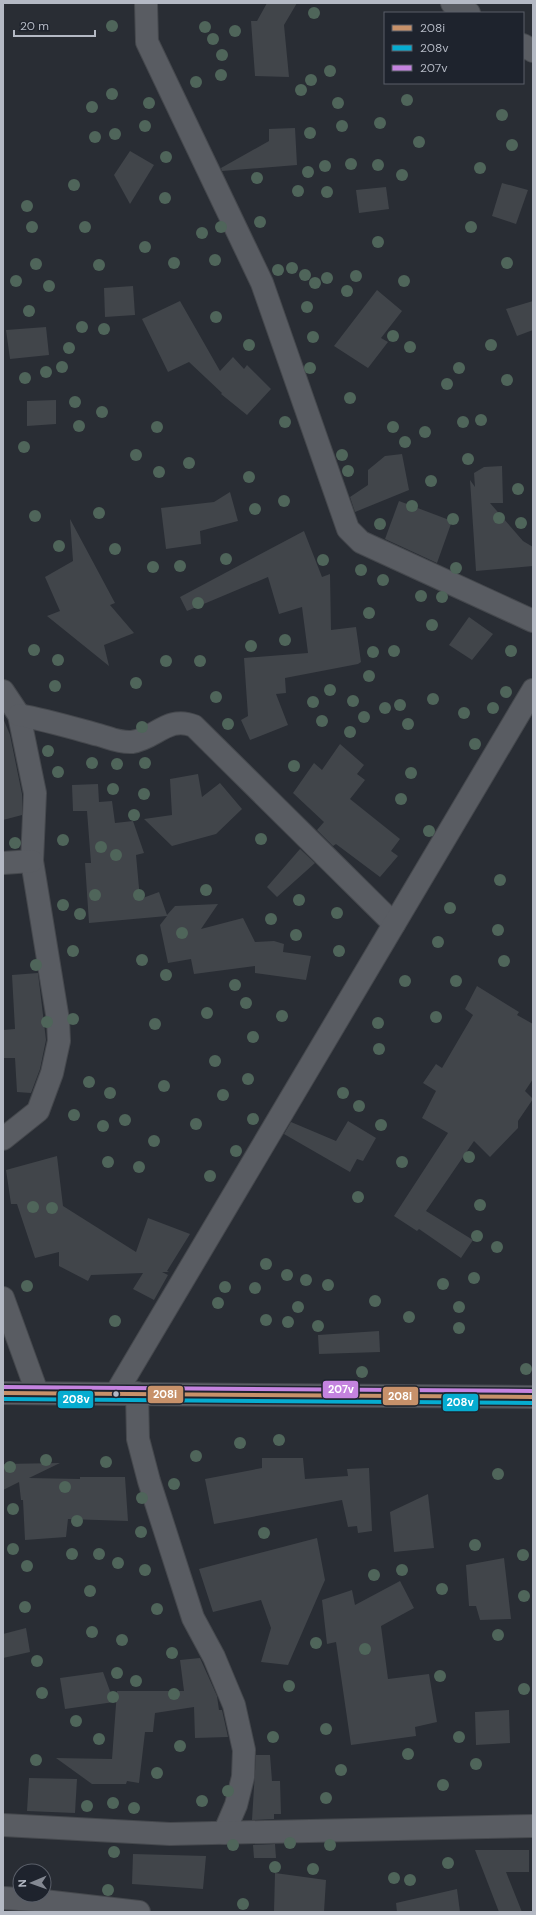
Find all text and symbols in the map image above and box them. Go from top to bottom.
scale bar [14,12,95,38]
legend [384,12,524,84]
text: 20 m [20,18,49,34]
text: 208i [420,20,445,36]
text: 208v [420,40,449,56]
text: 207v [420,60,448,76]
line badge: 207v [322,1380,359,1399]
text: 207v [328,1382,355,1396]
line badge: 208i [147,1385,184,1404]
line badge: 208i [382,1386,419,1406]
text: 208i [153,1387,177,1401]
unlabelled marker [111,1389,121,1399]
text: 208i [388,1389,412,1403]
line badge: 208v [57,1390,94,1409]
text: 208v [62,1392,90,1406]
line badge: 208v [442,1393,479,1412]
text: 208v [446,1395,474,1409]
north arrow [12,1863,52,1903]
text: N [15,1879,29,1888]

